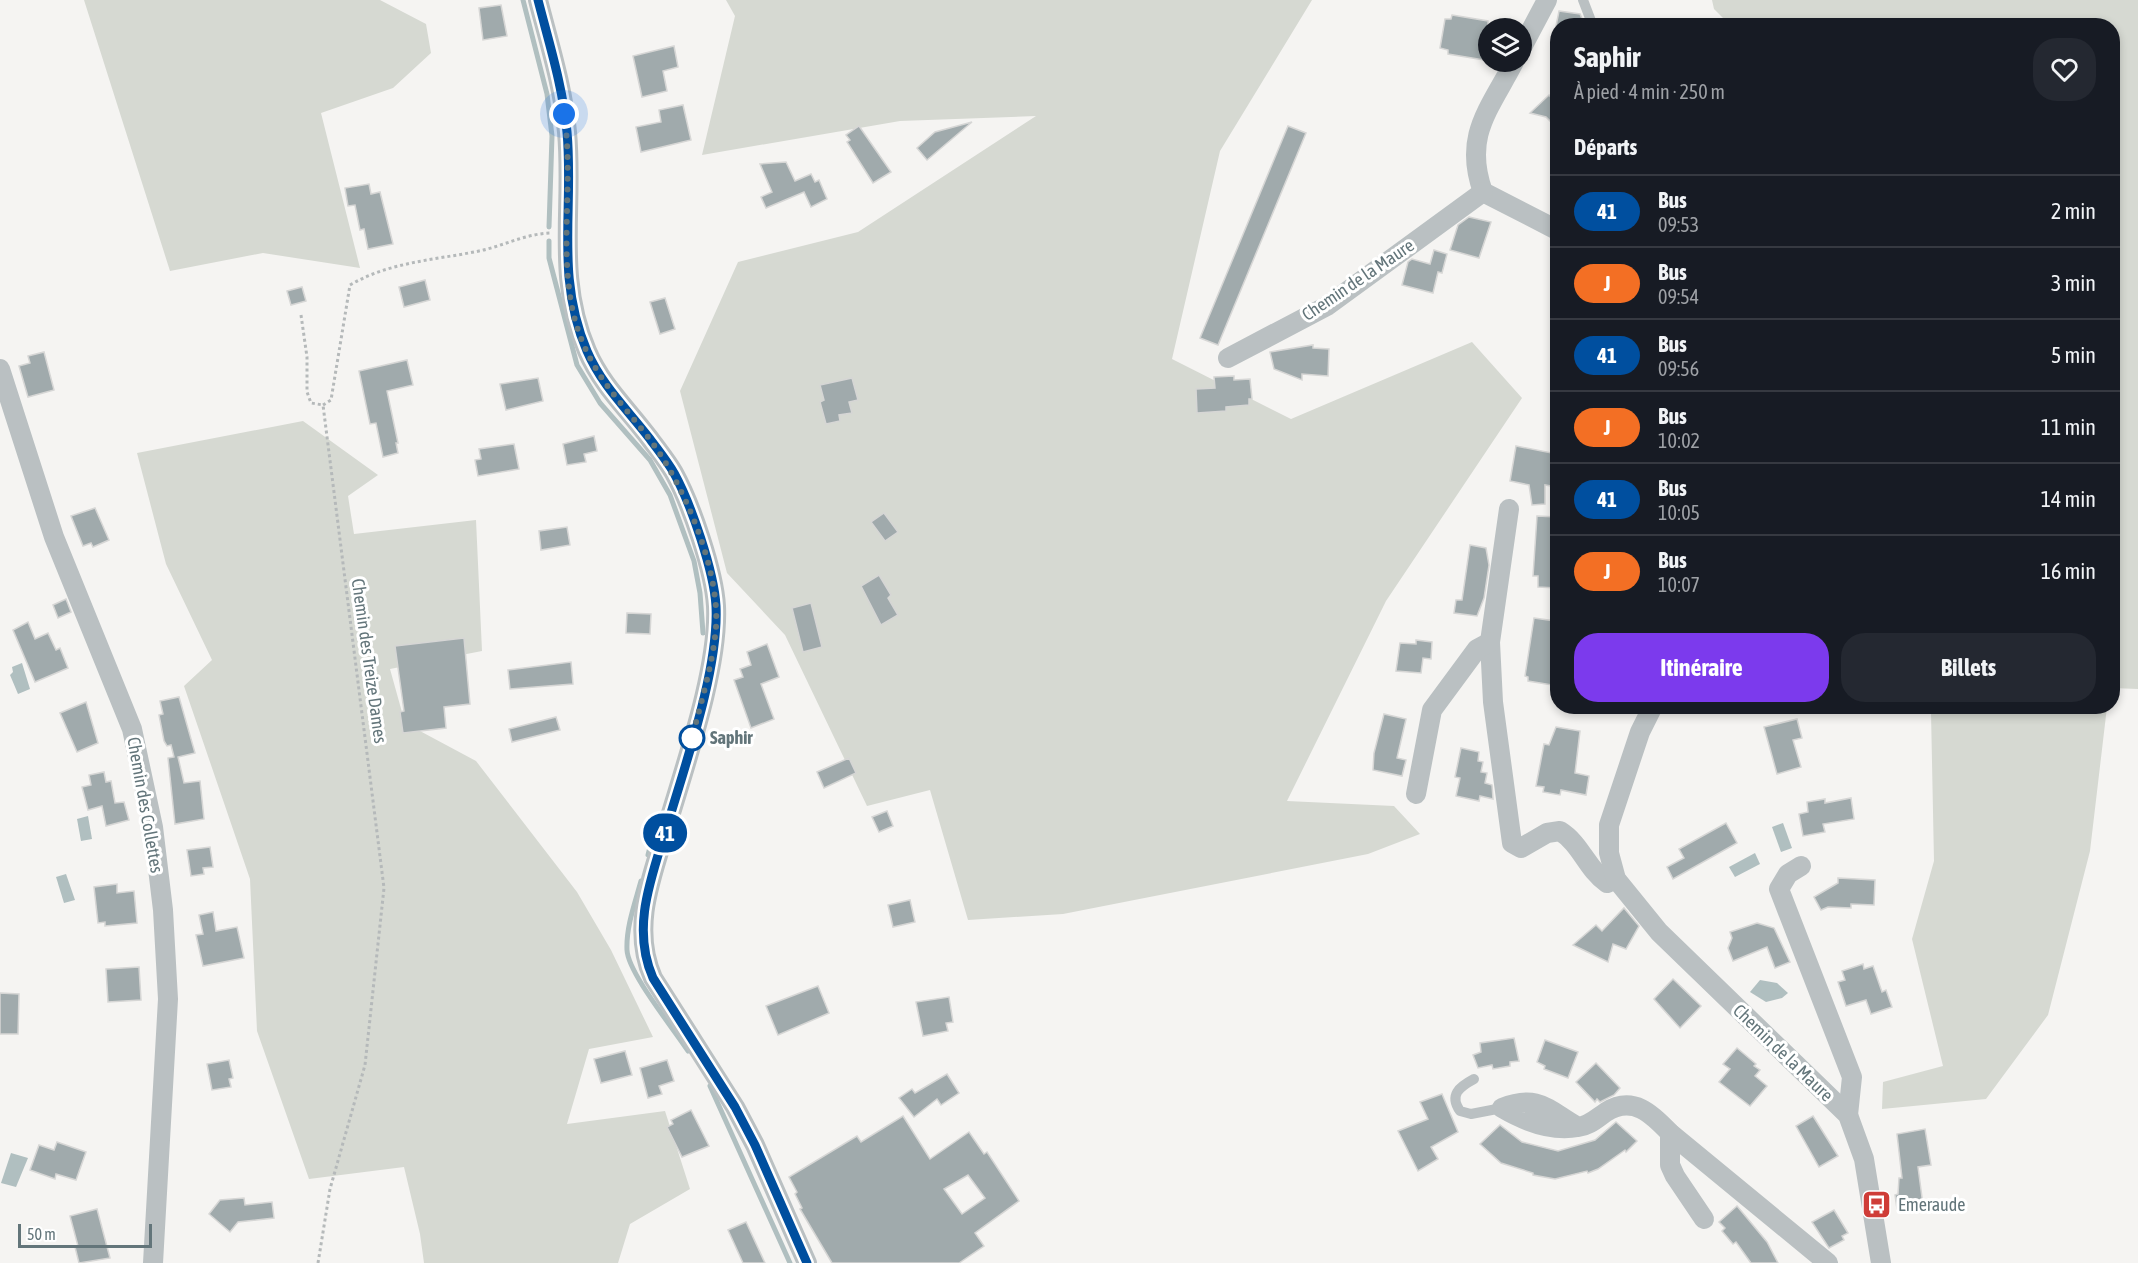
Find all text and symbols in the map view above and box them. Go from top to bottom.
map controls [1478,18,1532,72]
button: layers [1478,18,1532,72]
button: heart [2033,38,2096,101]
text: Saphir [1574,41,1640,73]
text: À pied · 4 min · 250 m [1574,80,1725,103]
your location [549,99,579,129]
text: Départs [1574,134,1637,160]
text: Bus [1658,187,1687,213]
text: 2 min [2051,198,2096,224]
text: 41 [1597,199,1617,223]
text: 09:53 [1658,213,1699,236]
street label: Chemin de la Maure [1298,234,1418,325]
text: Bus [1658,259,1687,285]
text: 3 min [2051,270,2096,296]
text: J [1604,271,1610,295]
text: 09:54 [1658,285,1699,308]
text: Bus [1658,331,1687,357]
text: 5 min [2051,342,2096,368]
text: 41 [1597,343,1617,367]
text: 09:56 [1658,357,1699,380]
text: Bus [1658,403,1687,429]
text: 11 min [2041,414,2096,440]
text: J [1604,415,1610,439]
text: 10:02 [1658,429,1700,452]
text: Bus [1658,475,1687,501]
text: 14 min [2041,486,2096,512]
text: 41 [1597,487,1617,511]
text: 10:05 [1658,501,1700,524]
text: Bus [1658,547,1687,573]
text: 16 min [2041,558,2096,584]
text: J [1604,559,1610,583]
text: 10:07 [1658,573,1700,596]
street label: Chemin des Treize Dames [348,577,391,745]
button: Itinéraire [1574,633,1829,702]
button: Billets [1841,633,2096,702]
marker: Saphir [679,725,705,751]
place label: Saphir [710,727,753,748]
street label: Chemin des Collettes [123,735,168,875]
line badge: 41 [638,814,692,852]
text: 41 [655,821,675,845]
street label: Chemin de la Maure [1729,1000,1838,1106]
bus stop icon: Emeraude [1861,1189,1893,1221]
place label: Emeraude [1898,1194,1966,1215]
scale bar [18,1221,152,1248]
text: 50 m [27,1225,56,1243]

